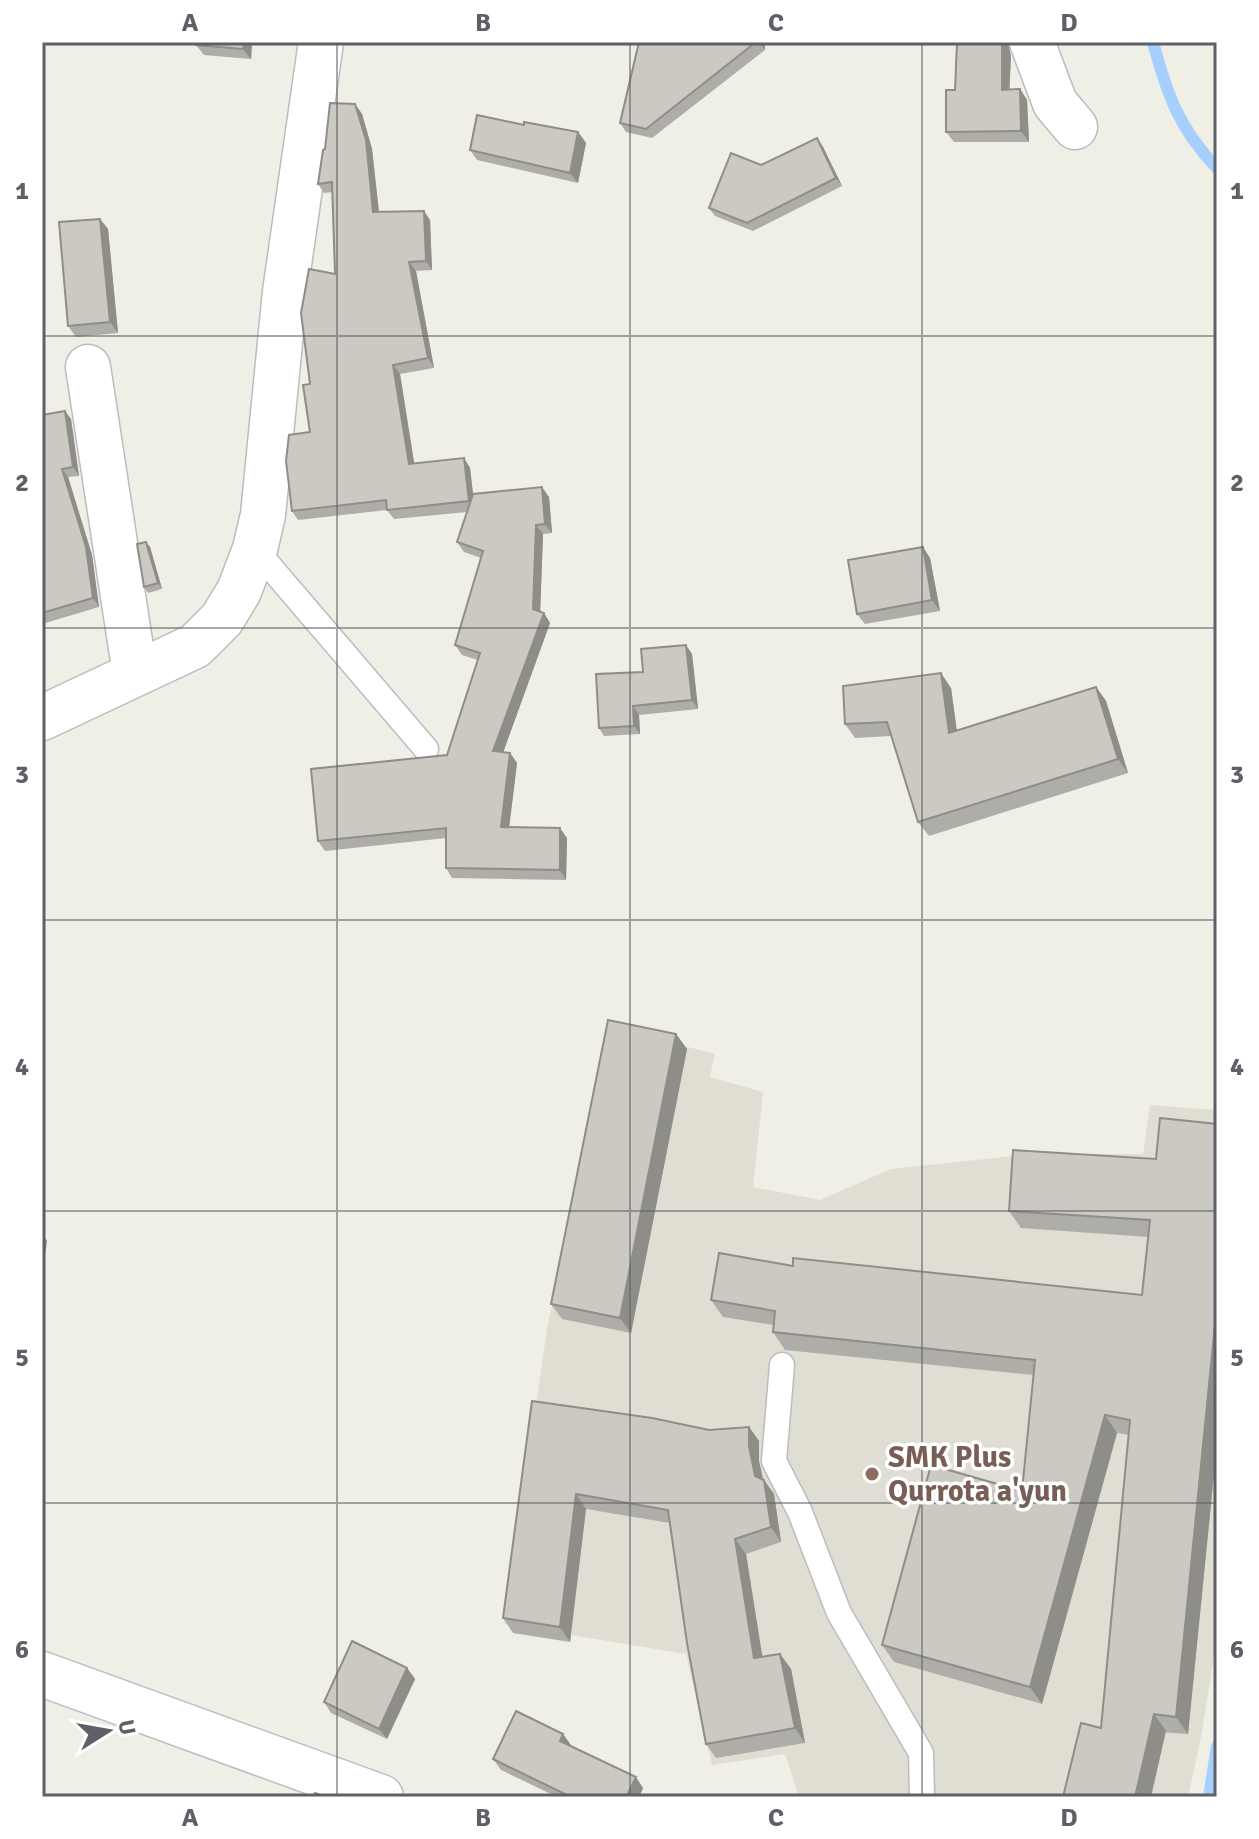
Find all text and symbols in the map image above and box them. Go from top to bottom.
text: A [182,7,199,39]
text: B [475,7,491,39]
text: C [768,7,784,39]
text: D [1060,7,1078,39]
text: 1 [15,175,29,207]
text: 1 [1230,175,1244,207]
text: 2 [15,467,29,499]
text: 2 [1230,467,1244,499]
text: 3 [15,759,29,791]
text: 3 [1230,759,1244,791]
text: 4 [15,1051,29,1083]
text: 4 [1230,1051,1244,1083]
text: 5 [15,1342,29,1374]
text: 5 [1230,1342,1244,1374]
place label: SMK Plus Qurrota a'yun [888,1439,1067,1510]
marker: SMK Plus Qurrota a'yun [863,1465,881,1483]
text: 6 [15,1634,29,1666]
text: 6 [1230,1634,1244,1666]
north arrow [68,1691,148,1771]
text: U [112,1717,142,1737]
text: A [182,1802,199,1834]
text: B [475,1802,491,1834]
text: C [768,1802,784,1834]
text: D [1060,1802,1078,1834]

